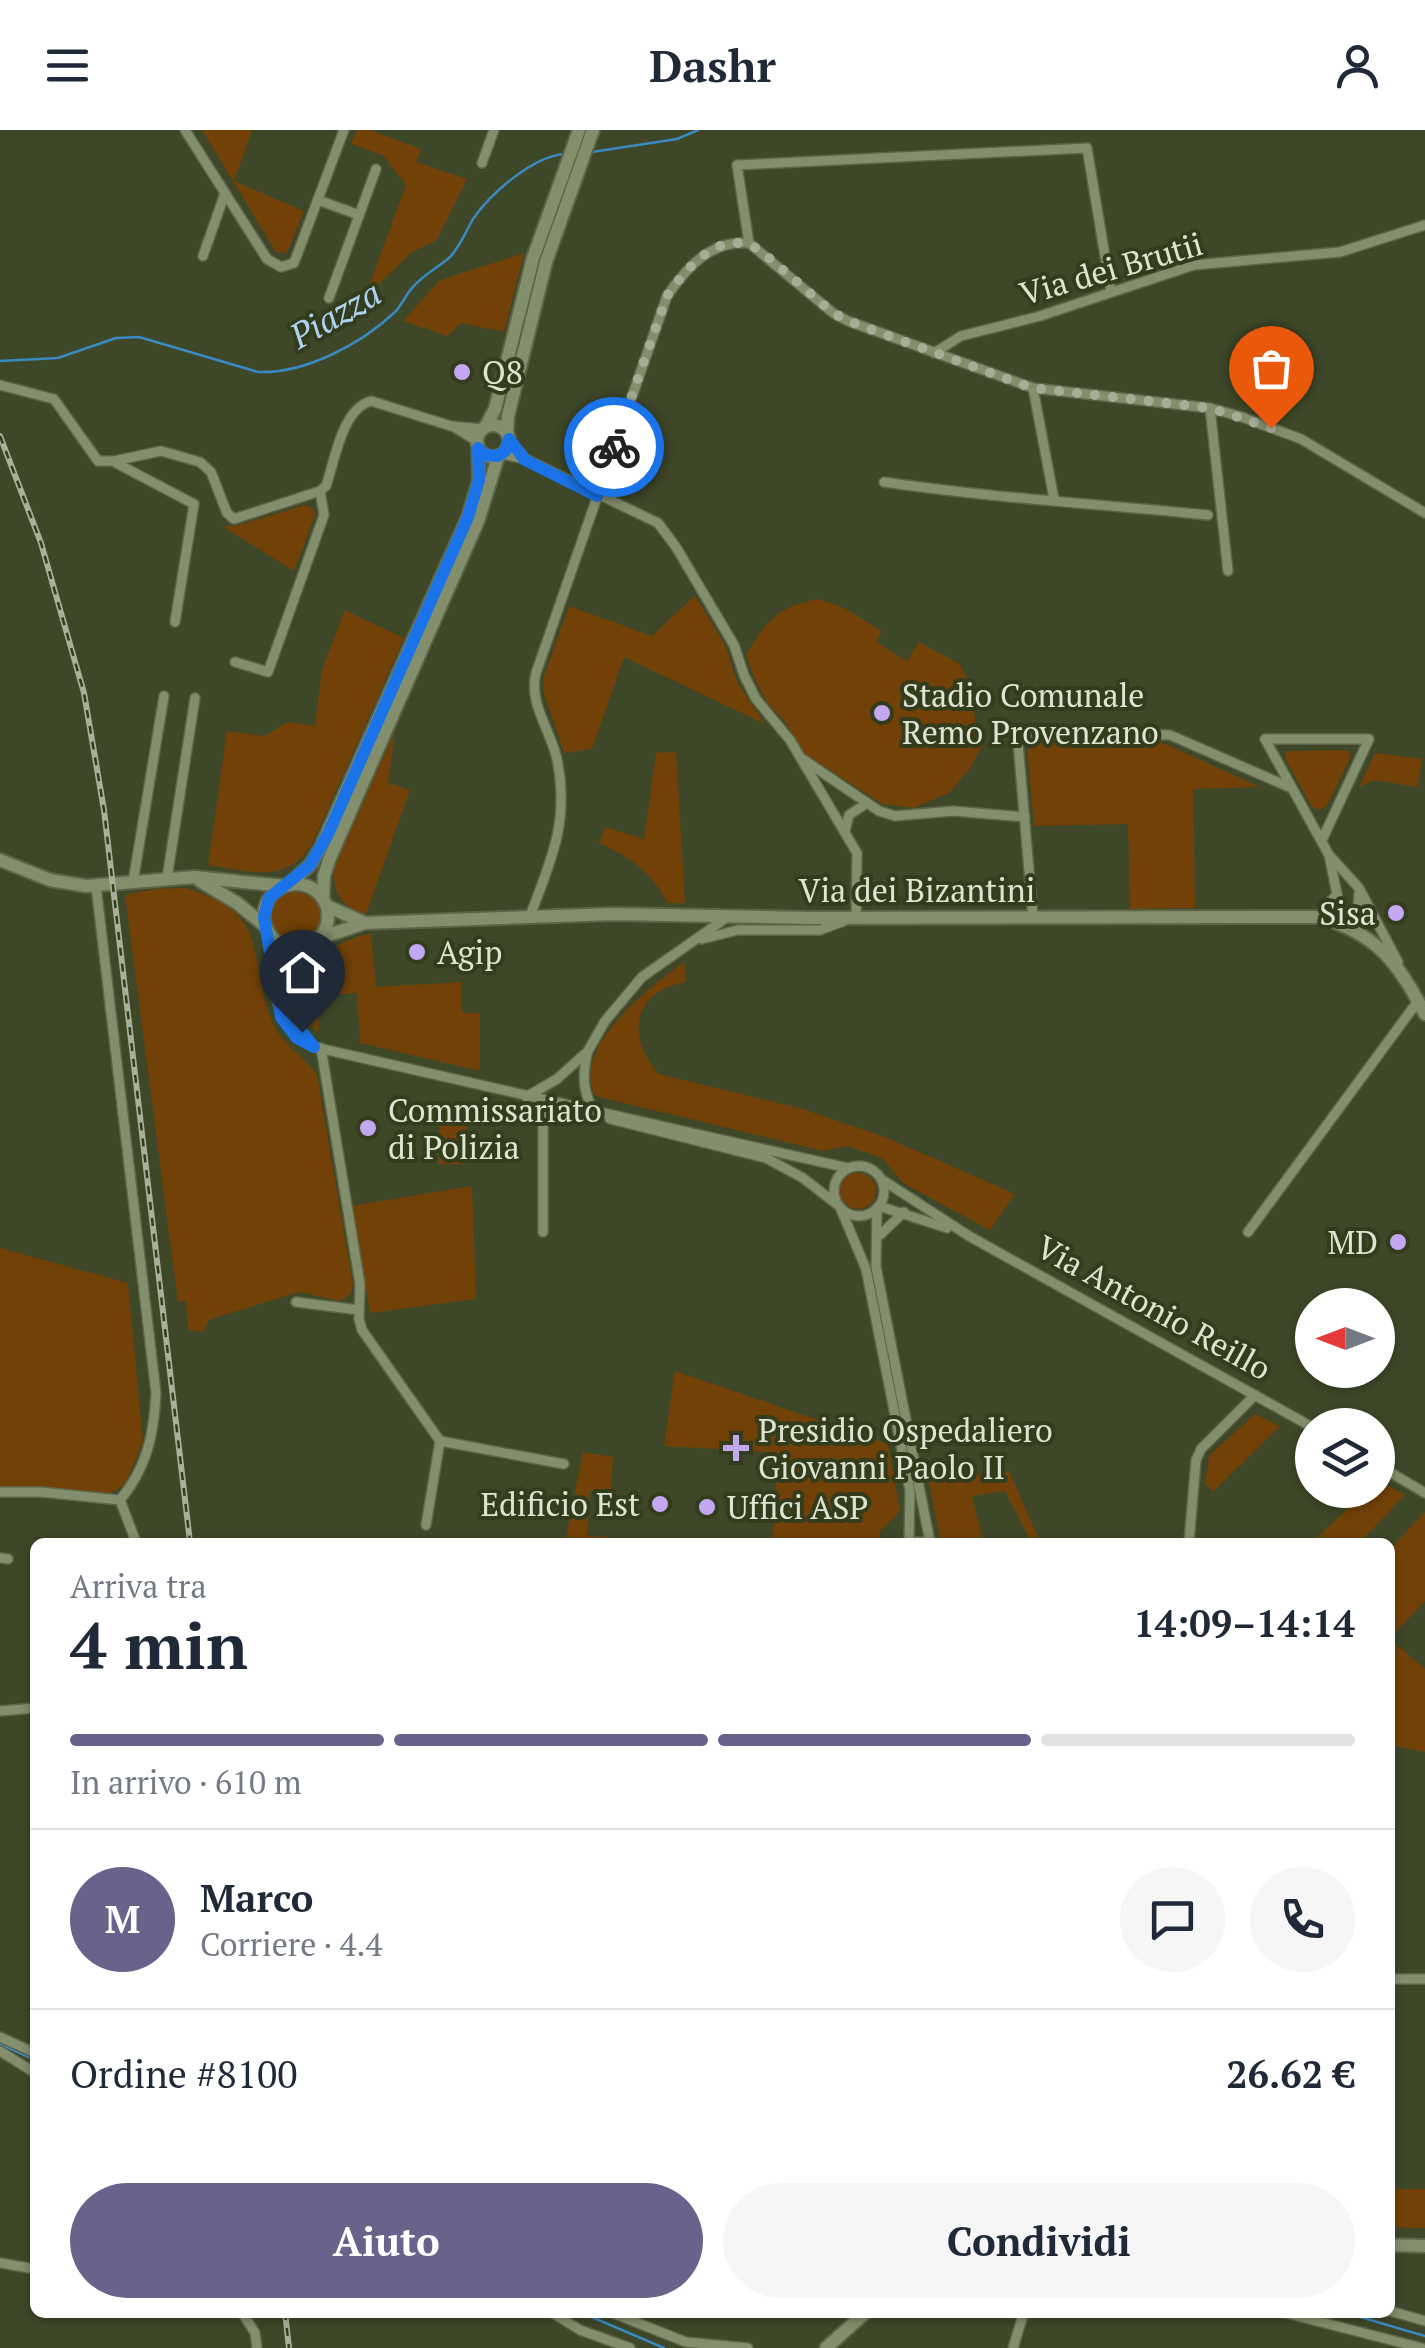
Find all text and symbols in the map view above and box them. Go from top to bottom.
text: Dashr [649,35,776,95]
icon: menu [40,38,95,93]
icon: person [1330,38,1385,93]
street label: Via dei Brutii [1015,222,1207,314]
water label: Piazza [280,270,389,359]
pin [1229,326,1314,429]
icon: bag [1244,341,1299,396]
place label: Q8 [482,351,523,393]
marker: Q8 [451,361,473,383]
courier [564,397,664,497]
icon: bike [587,420,642,475]
place label: Stadio Comunale Remo Provenzano [902,674,1159,753]
marker: Stadio Comunale Remo Provenzano [871,702,893,724]
street label: Via dei Bizantini [799,869,1035,911]
place label: Sisa [1319,892,1376,934]
marker: Sisa [1385,902,1407,924]
pin [260,930,345,1033]
place label: Agip [437,931,502,973]
marker: Agip [406,941,428,963]
icon: home [275,945,330,1000]
place label: Commissariato di Polizia [388,1089,602,1168]
marker: Commissariato di Polizia [357,1117,379,1139]
place label: MD [1328,1221,1378,1263]
street label: Via Antonio Reillo [1029,1225,1279,1389]
marker: MD [1387,1231,1409,1253]
north arrow [1295,1288,1395,1388]
map controls [1295,1288,1395,1508]
button: layers [1295,1408,1395,1508]
place label: Presidio Ospedaliero Giovanni Paolo II [758,1409,1053,1488]
marker: Presidio Ospedaliero Giovanni Paolo II [723,1435,749,1461]
place label: Edificio Est [480,1483,640,1525]
place label: Uffici ASP [727,1486,868,1528]
marker: Edificio Est [649,1493,671,1515]
marker: Uffici ASP [696,1496,718,1518]
text: Arriva tra [70,1565,207,1607]
text: 14:09–14:14 [1133,1598,1355,1648]
text: 4 min [70,1601,248,1688]
text: In arrivo · 610 m [70,1761,302,1803]
button: chat [1120,1867,1225,1972]
button: phone [1250,1867,1355,1972]
text: Marco [200,1873,313,1923]
text: M [105,1894,140,1944]
text: Corriere · 4.4 [200,1923,383,1965]
text: Ordine #8100 [70,2049,297,2099]
text: 26.62 € [1226,2049,1355,2099]
button: Aiuto [70,2183,703,2298]
button: Condividi [723,2183,1355,2298]

